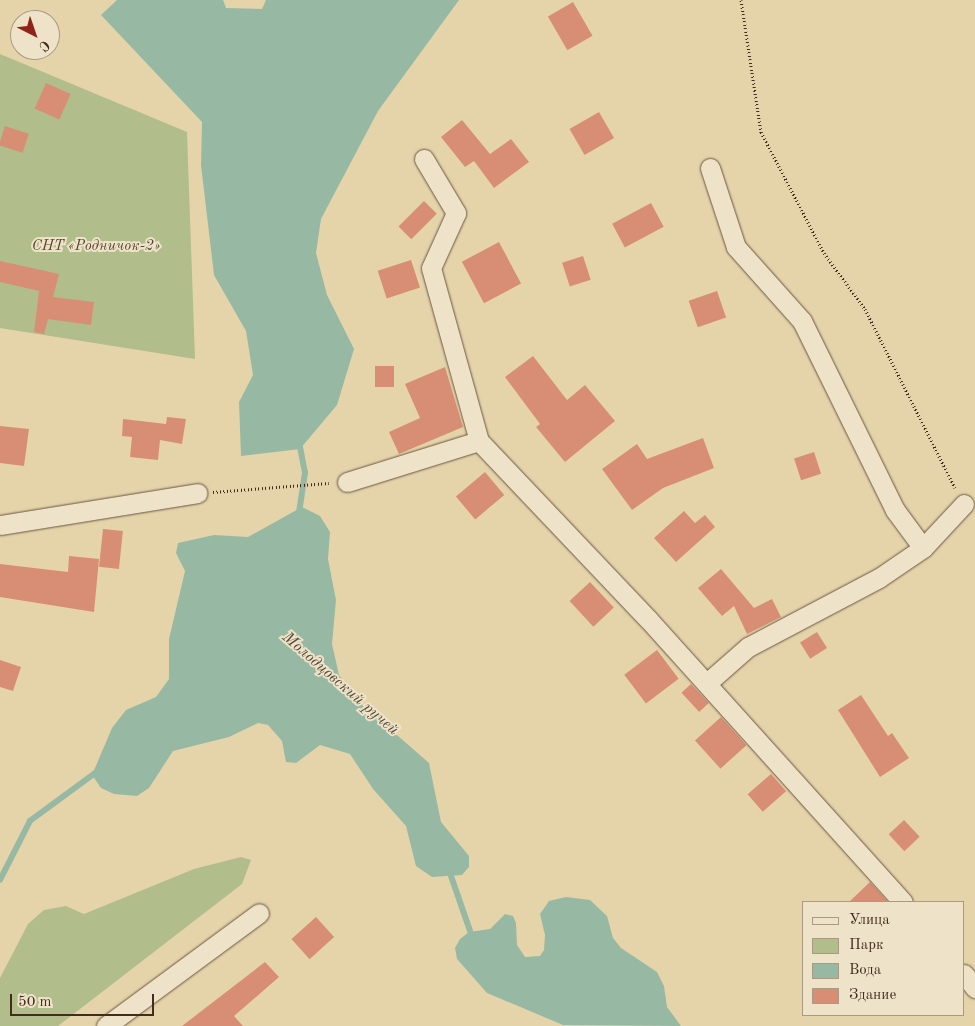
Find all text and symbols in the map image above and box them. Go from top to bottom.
north arrow [10,10,60,60]
text: С [36,37,52,54]
park label: СНТ «Родничок-2» [32,238,160,256]
water label: Молодцовский ручей [278,628,402,740]
legend [802,901,965,1016]
text: Улица [849,913,890,928]
text: Парк [849,938,884,953]
text: Вода [849,963,881,978]
scale bar [12,984,156,1016]
text: Здание [849,988,896,1003]
text: 50 m [18,995,52,1010]

